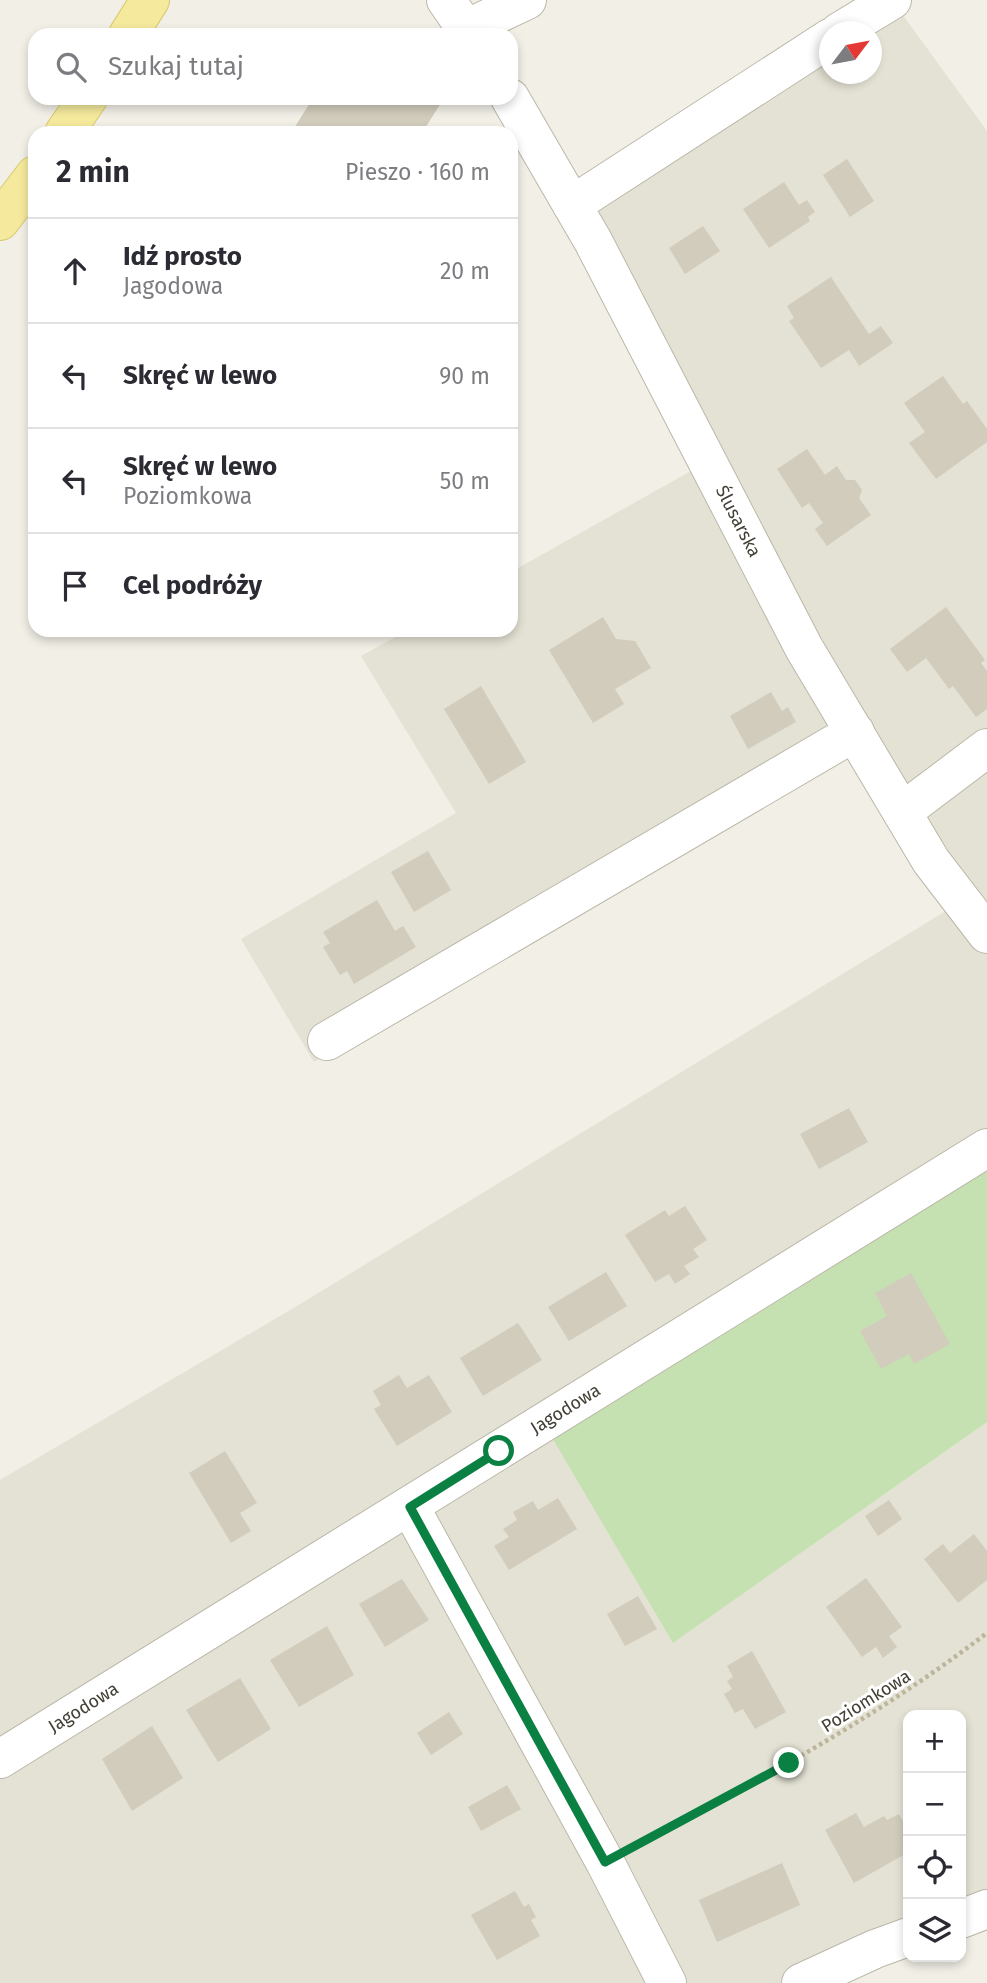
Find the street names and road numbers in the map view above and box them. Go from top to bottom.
street label: Ślusarska [711,481,766,561]
street label: Jagodowa [526,1379,605,1439]
street label: Poziomkowa [817,1665,915,1737]
street label: Jagodowa [44,1677,122,1737]

